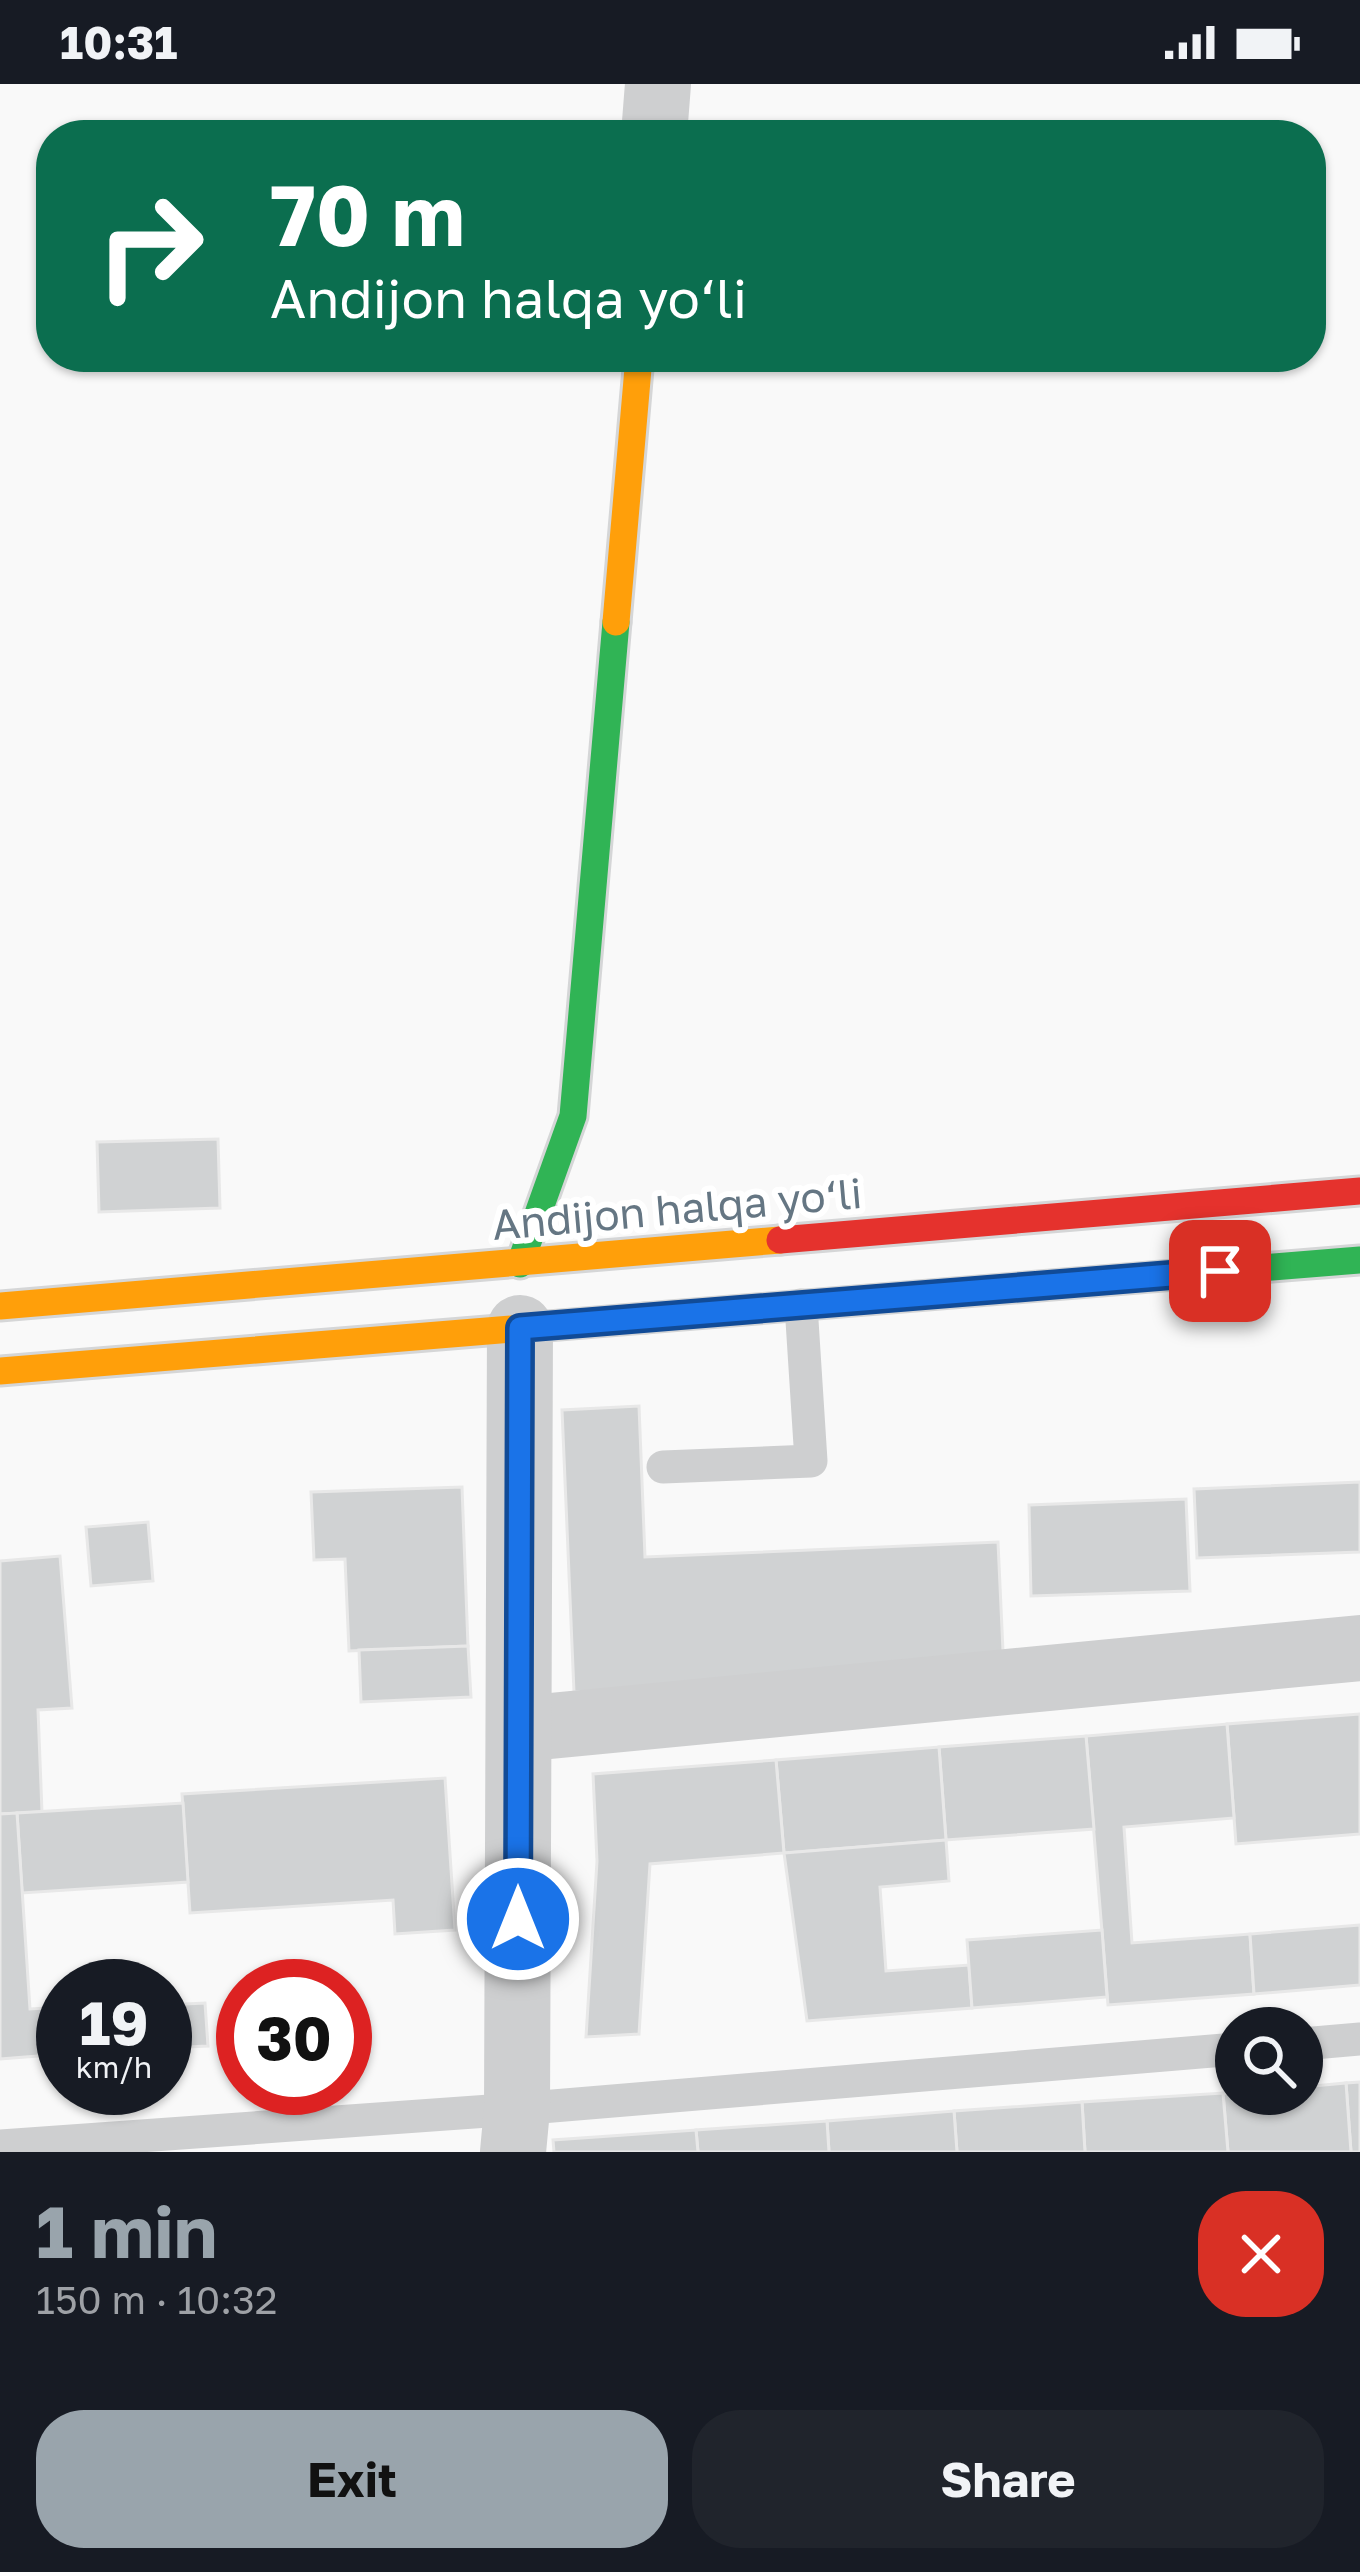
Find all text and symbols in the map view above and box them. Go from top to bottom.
text: 10:31 [60,15,177,69]
text: 70 m [270,164,465,264]
icon: right [72,168,228,324]
text: Andijon halqa yo‘li [270,265,747,330]
street label: Andijon halqa yo‘li [490,1167,864,1249]
pin [1169,1220,1271,1322]
icon: arrive [1187,1238,1253,1304]
position arrow [455,1856,581,1982]
speed limit sign: 30 [216,1959,372,2115]
text: 19 [79,1986,148,2058]
map controls [1215,2007,1323,2115]
button: search [1215,2007,1323,2115]
text: km/h [76,2049,152,2085]
text: 1 min [36,2187,217,2274]
button: close [1198,2191,1324,2317]
text: 150 m · 10:32 [36,2276,277,2323]
button: Exit [36,2410,668,2548]
button: Share [692,2410,1324,2548]

